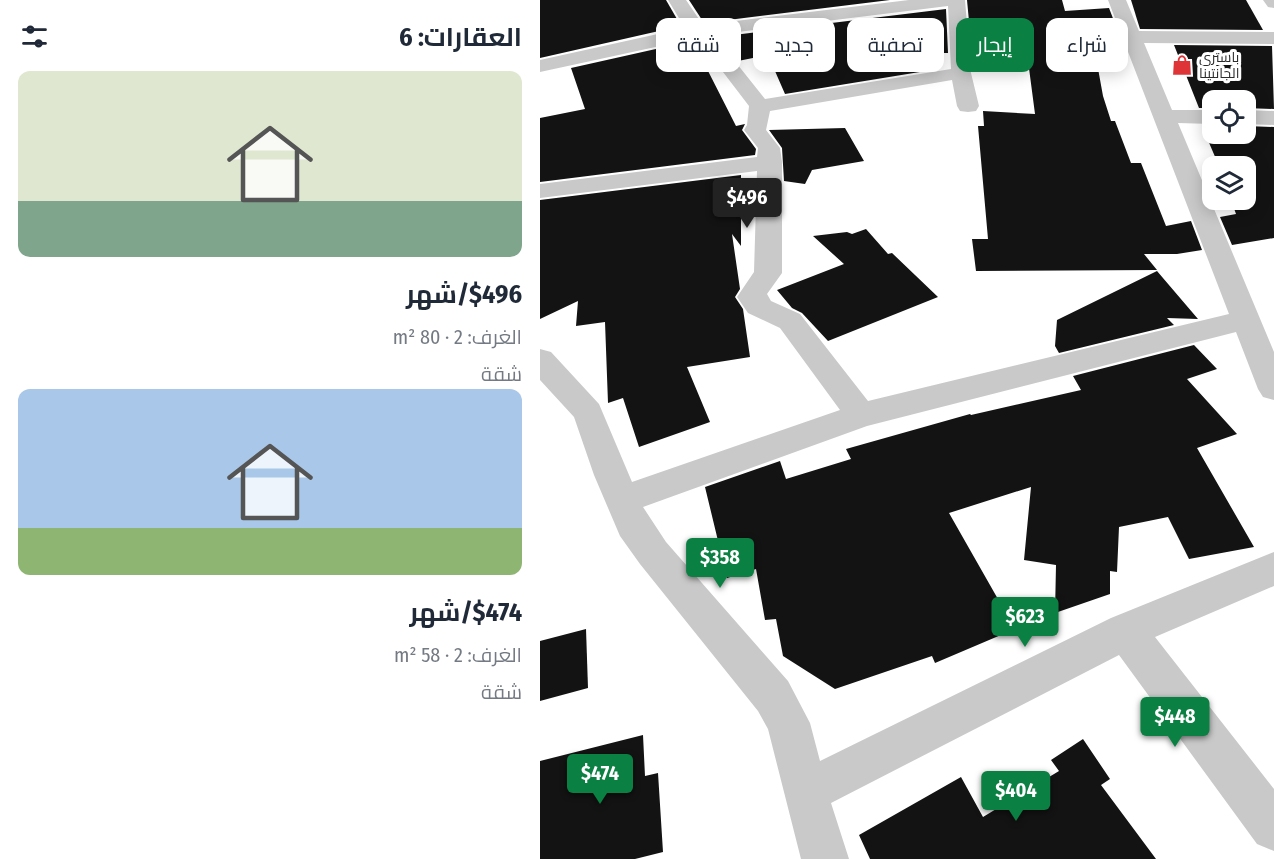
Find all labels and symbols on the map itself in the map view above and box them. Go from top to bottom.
place label: باستري الجانتينا [1199,49,1239,82]
shop icon: باستري الجانتينا [1170,53,1194,77]
pin: $496 [711,178,783,229]
pin: $358 [684,538,756,589]
pin: $623 [989,597,1061,648]
pin: $448 [1139,697,1211,748]
pin: $474 [564,754,636,805]
pin: $404 [980,771,1052,822]

